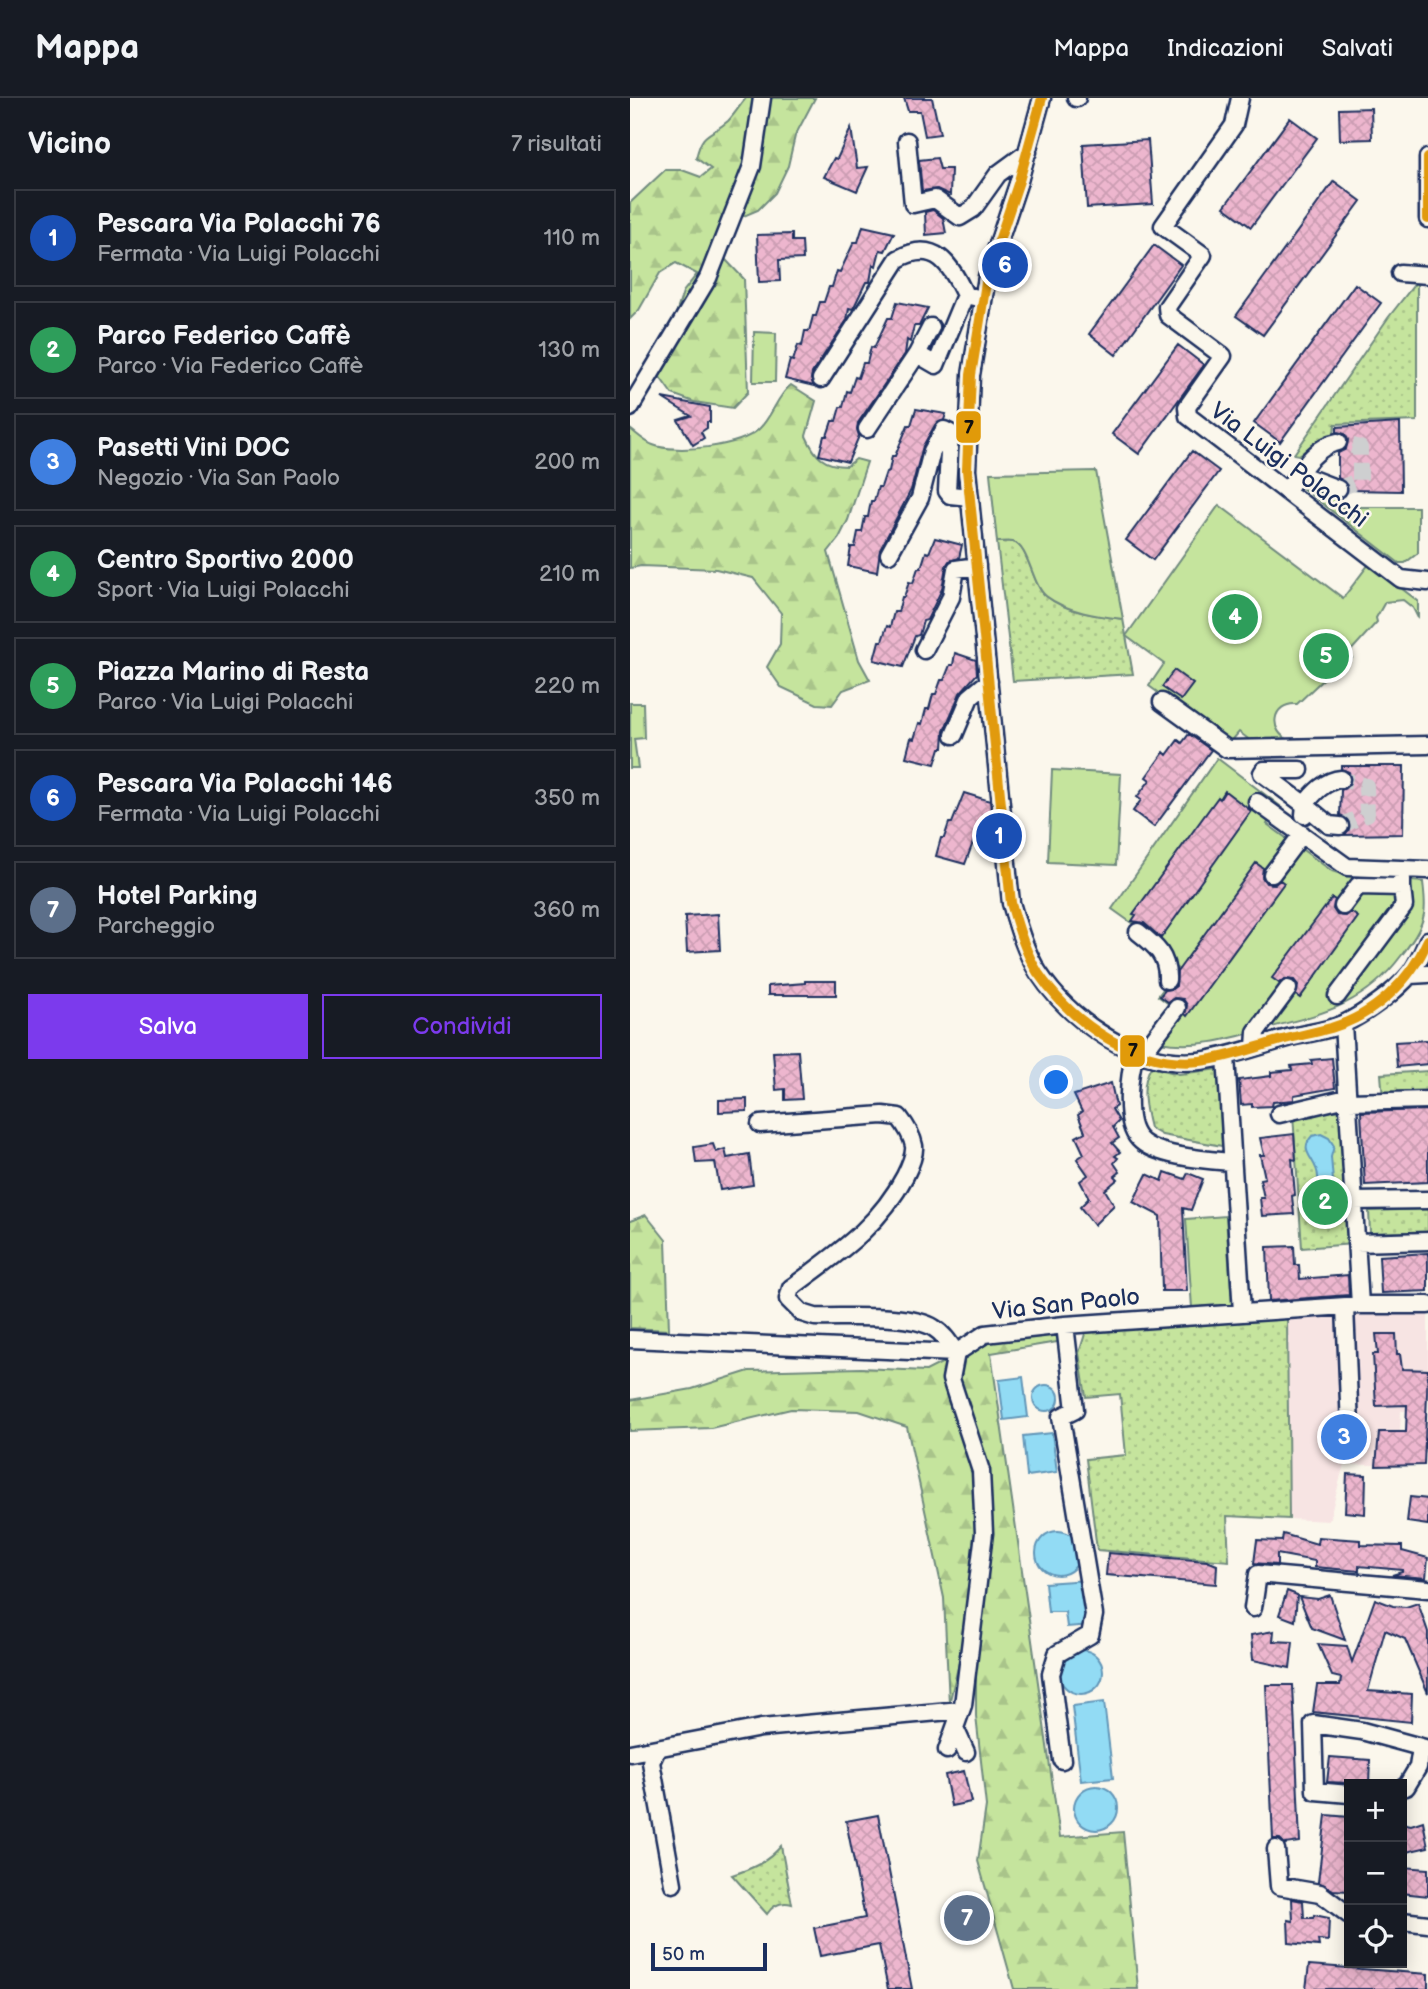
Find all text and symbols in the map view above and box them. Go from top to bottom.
text: Mappa [35,28,139,68]
text: Mappa [1053,34,1129,63]
text: Indicazioni [1167,34,1284,63]
text: Salvati [1322,34,1393,63]
text: Vicino [28,126,111,162]
text: 7 risultati [511,130,602,158]
text: Pescara Via Polacchi 76 [97,209,381,240]
text: 1 [48,224,58,252]
text: 110 m [543,224,600,252]
pin: 6 [982,239,1028,291]
text: Fermata · Via Luigi Polacchi [97,240,380,268]
text: Parco Federico Caffè [97,321,351,352]
text: 2 [46,336,60,364]
text: 130 m [538,336,600,364]
text: Parco · Via Federico Caffè [97,352,363,380]
street label: Via Luigi Polacchi [1204,396,1374,534]
line badge: 7 [955,410,982,444]
text: 7 [964,417,975,440]
text: Pasetti Vini DOC [97,433,290,464]
text: 3 [46,448,60,476]
text: 200 m [534,448,600,476]
text: Negozio · Via San Paolo [97,464,340,492]
text: Centro Sportivo 2000 [97,545,354,576]
text: 4 [46,560,60,588]
text: 210 m [539,560,600,588]
text: Sport · Via Luigi Polacchi [97,576,350,604]
pin: 4 [1212,591,1258,643]
pin: 5 [1303,630,1349,682]
text: Piazza Marino di Resta [97,657,369,688]
text: 5 [46,672,60,700]
text: 220 m [534,672,600,700]
text: Parco · Via Luigi Polacchi [97,688,353,716]
text: Pescara Via Polacchi 146 [97,769,393,800]
text: 6 [46,784,60,812]
text: 350 m [534,784,600,812]
text: Fermata · Via Luigi Polacchi [97,800,380,828]
pin: 1 [976,810,1022,862]
text: Hotel Parking [97,881,258,912]
text: 7 [47,896,59,924]
text: 360 m [533,896,600,924]
text: Parcheggio [97,912,215,940]
button: Salva [28,994,308,1059]
button: Condividi [322,994,602,1059]
line badge: 7 [1119,1034,1146,1068]
text: 7 [1128,1040,1139,1063]
your location [1039,1065,1073,1099]
pin: 2 [1302,1176,1348,1228]
street label: Via San Paolo [991,1282,1141,1326]
pin: 3 [1321,1411,1367,1463]
map controls [1344,1779,1407,1968]
button: + [1344,1779,1407,1842]
button: − [1344,1842,1407,1905]
pin: 7 [944,1892,990,1944]
button: locate [1344,1905,1407,1968]
scale bar [651,1940,766,1972]
text: 50 m [662,1943,705,1966]

